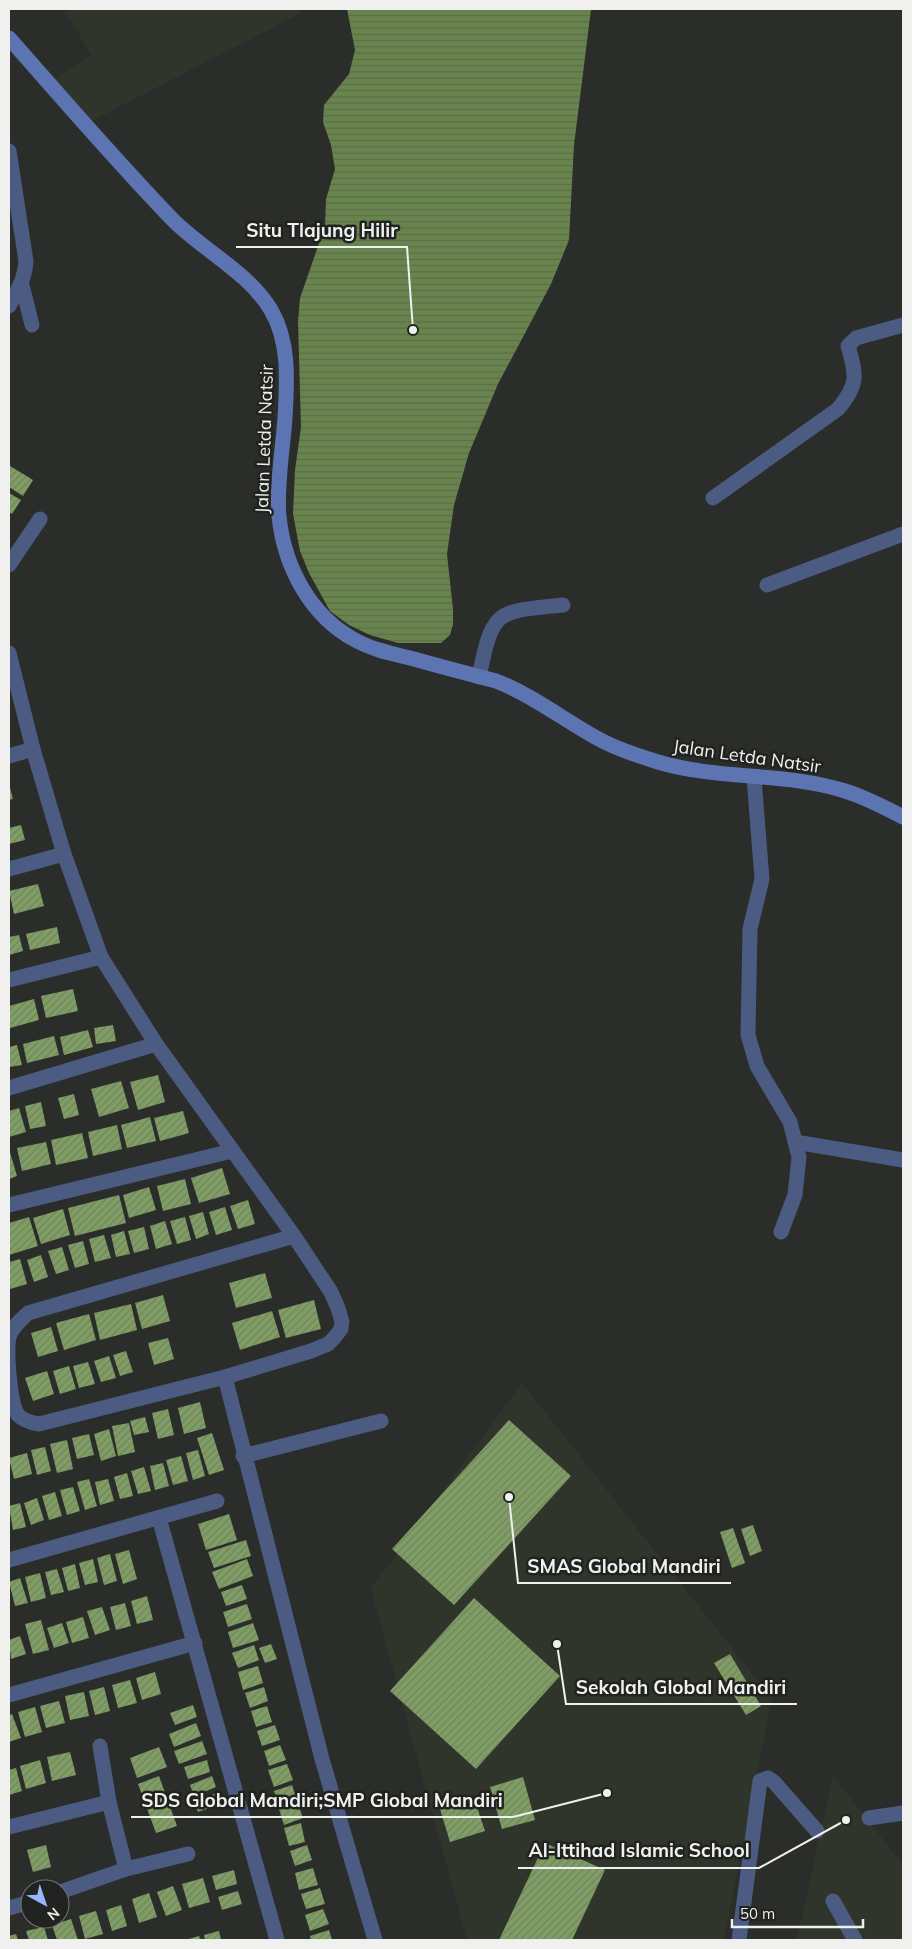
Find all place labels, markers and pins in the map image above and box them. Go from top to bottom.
callout: Situ Tlajung Hilir [236,213,407,247]
callout: SMAS Global Mandiri [518,1549,731,1583]
callout: Sekolah Global Mandiri [566,1670,797,1704]
callout: SDS Global Mandiri;SMP Global Mandiri [131,1783,513,1817]
callout: Al-Ittihad Islamic School [518,1834,759,1868]

